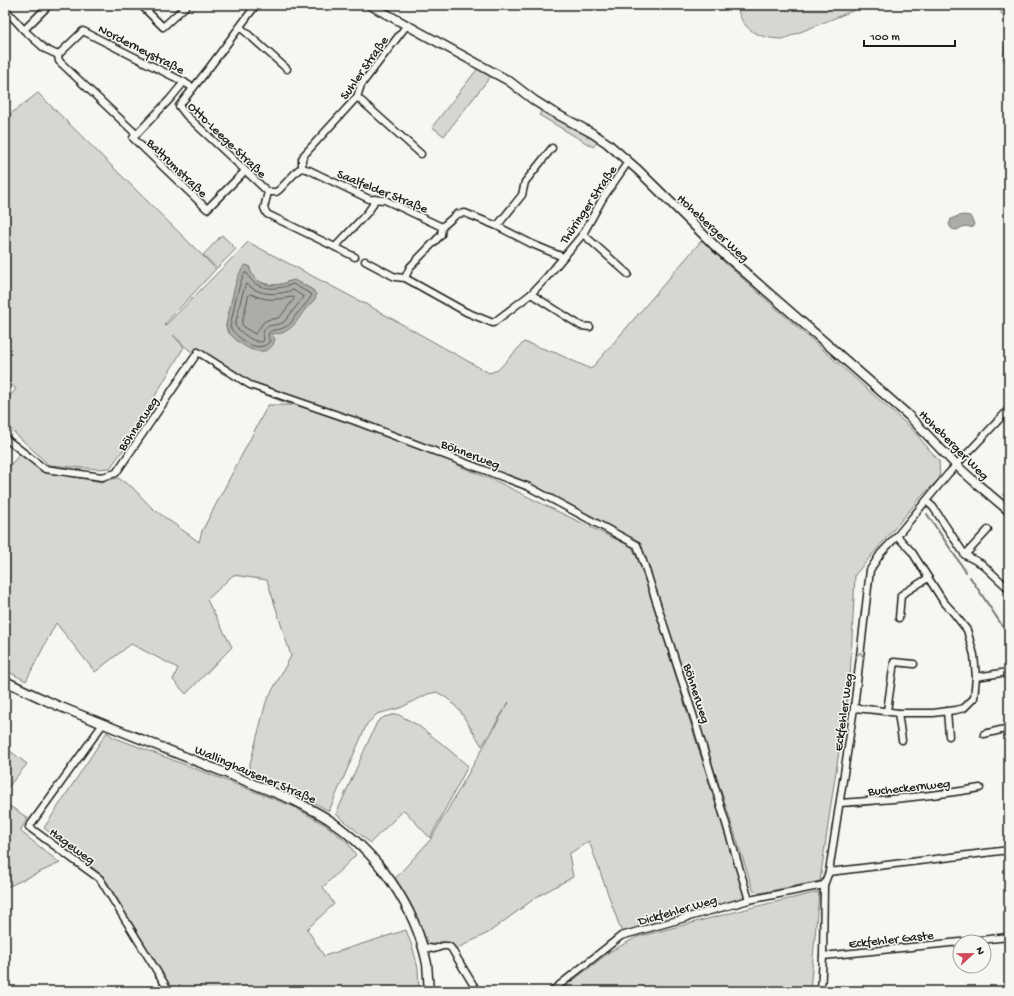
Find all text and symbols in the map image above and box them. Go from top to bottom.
street label: Norderneystraße [95,22,187,79]
scale bar [864,22,955,48]
text: 100 m [869,31,900,45]
street label: Suhler Straße [338,34,393,103]
street label: Otto-Leege-Straße [184,99,269,182]
street label: Baltrumstraße [142,135,210,202]
street label: Thüringer Straße [557,163,621,248]
street label: Saalfelder Straße [334,167,430,217]
street label: Hoheberger Weg [673,192,751,266]
street label: Böhnerweg [115,394,163,455]
street label: Hoheberger Weg [915,408,991,484]
street label: Böhnerweg [438,437,502,473]
one-way arrow [855,652,864,658]
street label: Böhnerweg [679,661,712,726]
street label: Eckfehler Weg [832,672,857,752]
street label: Wallinghausener Straße [192,743,318,808]
street label: Bucheckernweg [866,777,951,800]
street label: Hageweg [46,825,97,869]
street label: Dickfehler Weg [635,893,719,930]
street label: Eckfehler Gaste [848,929,935,952]
north arrow [952,934,992,974]
text: N [973,945,986,957]

